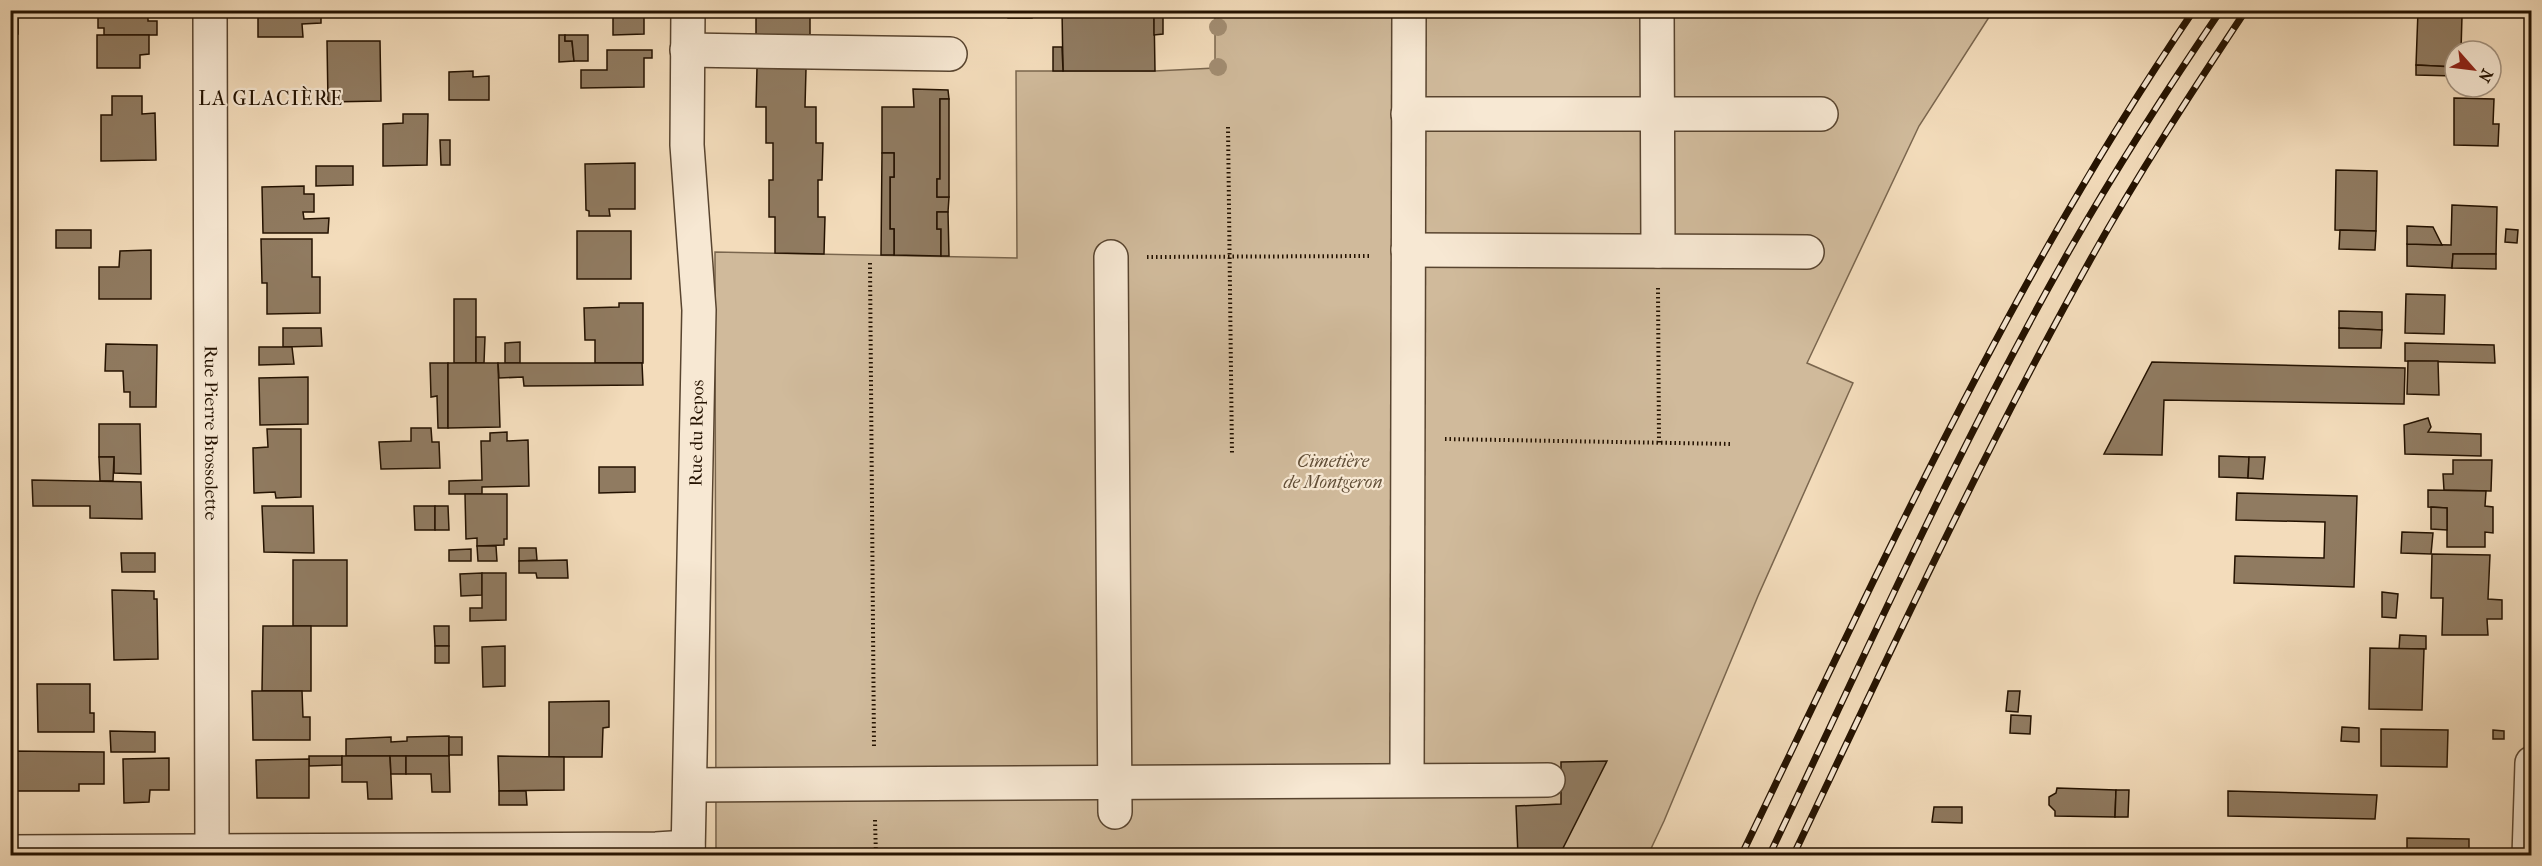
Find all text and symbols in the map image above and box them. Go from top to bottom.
north arrow [2443,39,2503,99]
text: N [2474,66,2497,86]
district label: LA GLACIÈRE [198,86,344,110]
street label: Rue Pierre Brossolette [200,346,222,521]
street label: Rue du Repos [686,379,708,487]
park label: Cimetière de Montgeron [1283,451,1383,493]

